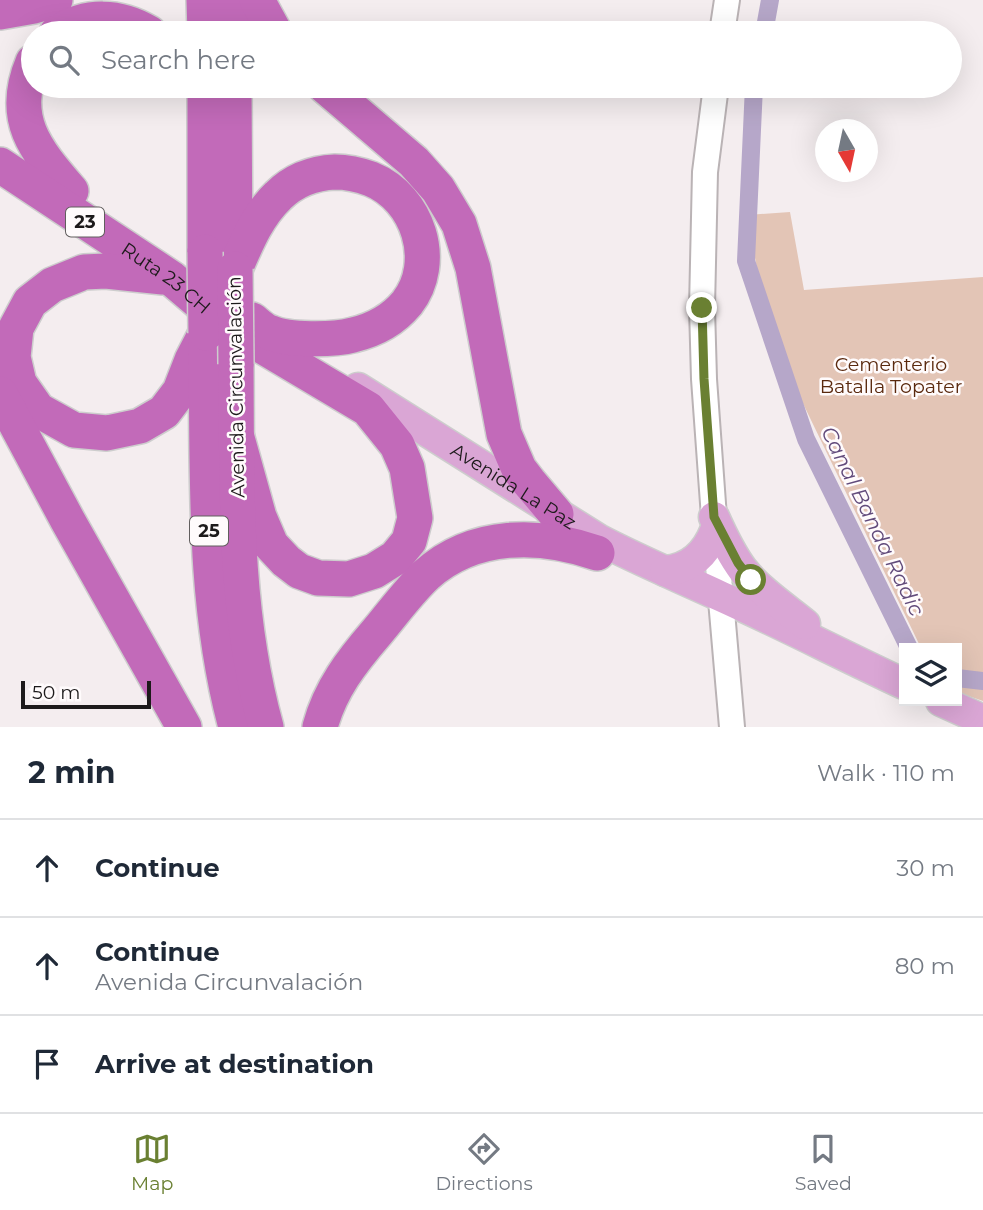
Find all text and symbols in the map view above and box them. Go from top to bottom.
search box [21,21,962,98]
icon: search [45,41,83,79]
text: Search here [101,44,256,76]
north arrow [815,119,878,182]
road number: 23 [66,208,104,236]
street label: Ruta 23 CH [117,237,216,318]
street label: Avenida Circunvalación [223,276,249,498]
route end [686,292,717,323]
park label: Cementerio Batalla Topater [820,353,962,398]
water label: Canal Banda Radic [816,422,930,620]
street label: Avenida La Paz [447,438,581,534]
road number: 25 [190,516,228,546]
route start [735,564,766,595]
map controls [899,643,962,706]
button: layers [899,643,962,706]
scale bar [21,678,150,710]
text: 50 m [32,681,80,704]
text: 2 min [28,754,115,791]
text: Walk · 110 m [817,759,955,787]
icon: ahead [28,849,66,887]
text: Continue [95,852,220,884]
text: 30 m [896,854,955,882]
text: Continue [95,936,220,968]
icon: ahead [28,947,66,985]
text: 80 m [895,952,955,980]
text: Avenida Circunvalación [95,968,363,996]
icon: arrive [28,1045,66,1083]
text: Arrive at destination [95,1048,374,1080]
tab: Map [131,1130,173,1195]
tab: Directions [435,1130,533,1195]
tab: Saved [795,1130,852,1195]

